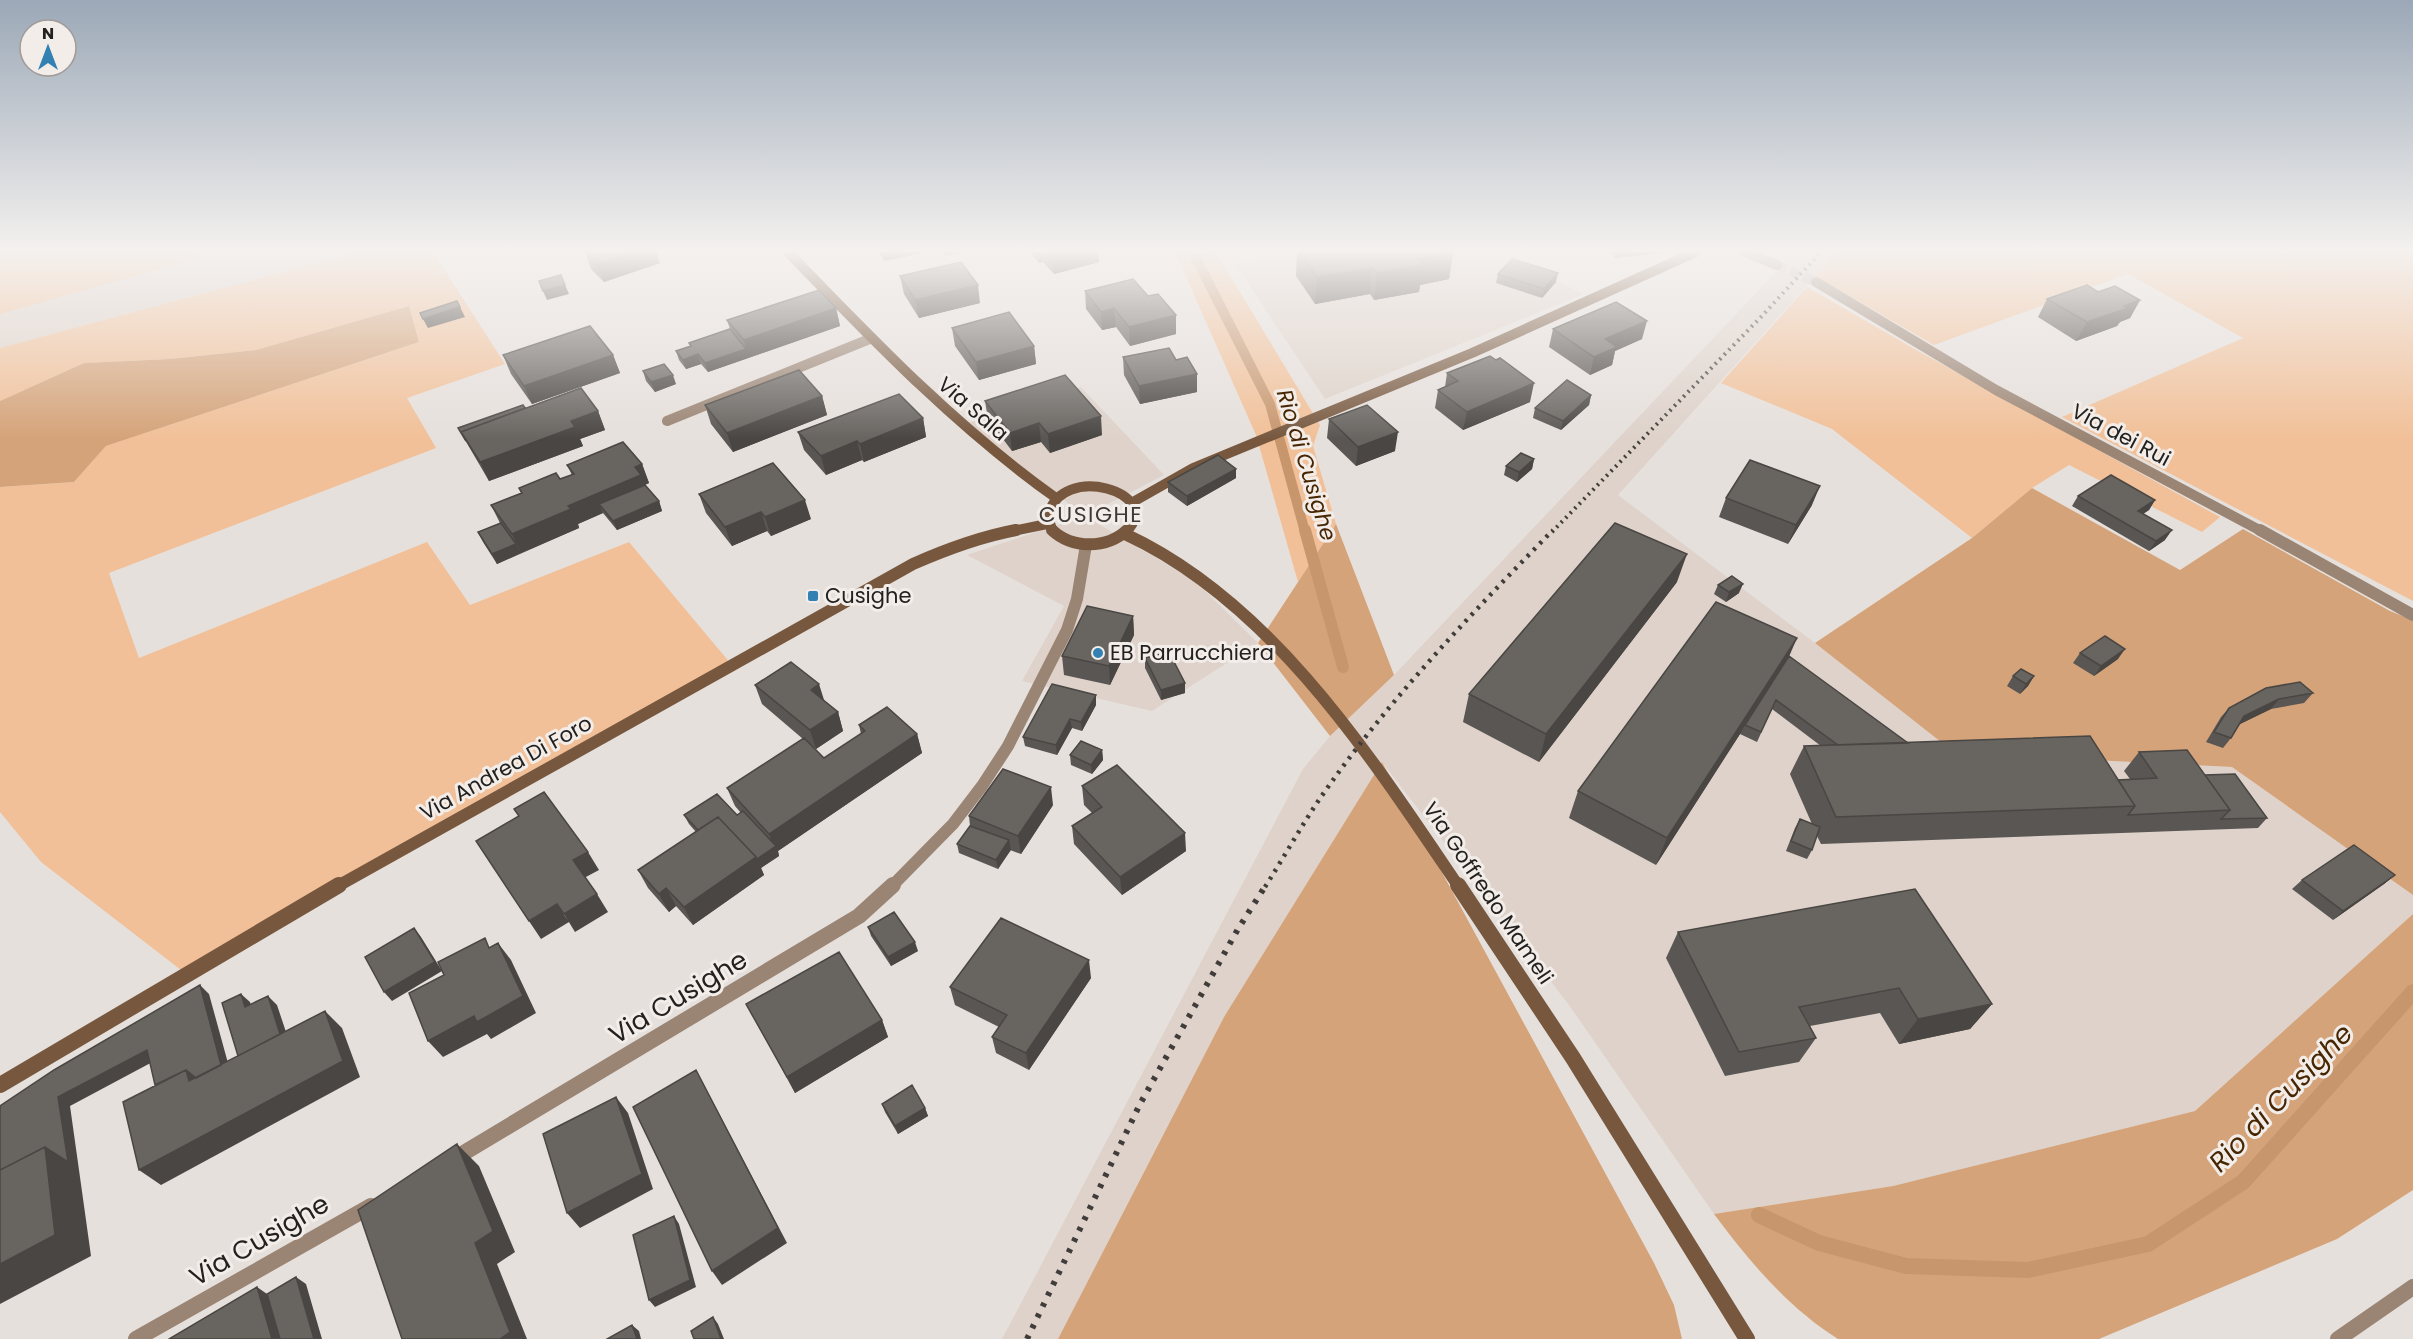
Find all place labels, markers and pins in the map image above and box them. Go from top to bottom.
place label: Cusighe [825,581,911,610]
marker: Cusighe [806,589,820,603]
place label: EB Parrucchiera [1110,638,1274,667]
marker: EB Parrucchiera [1091,646,1105,660]

